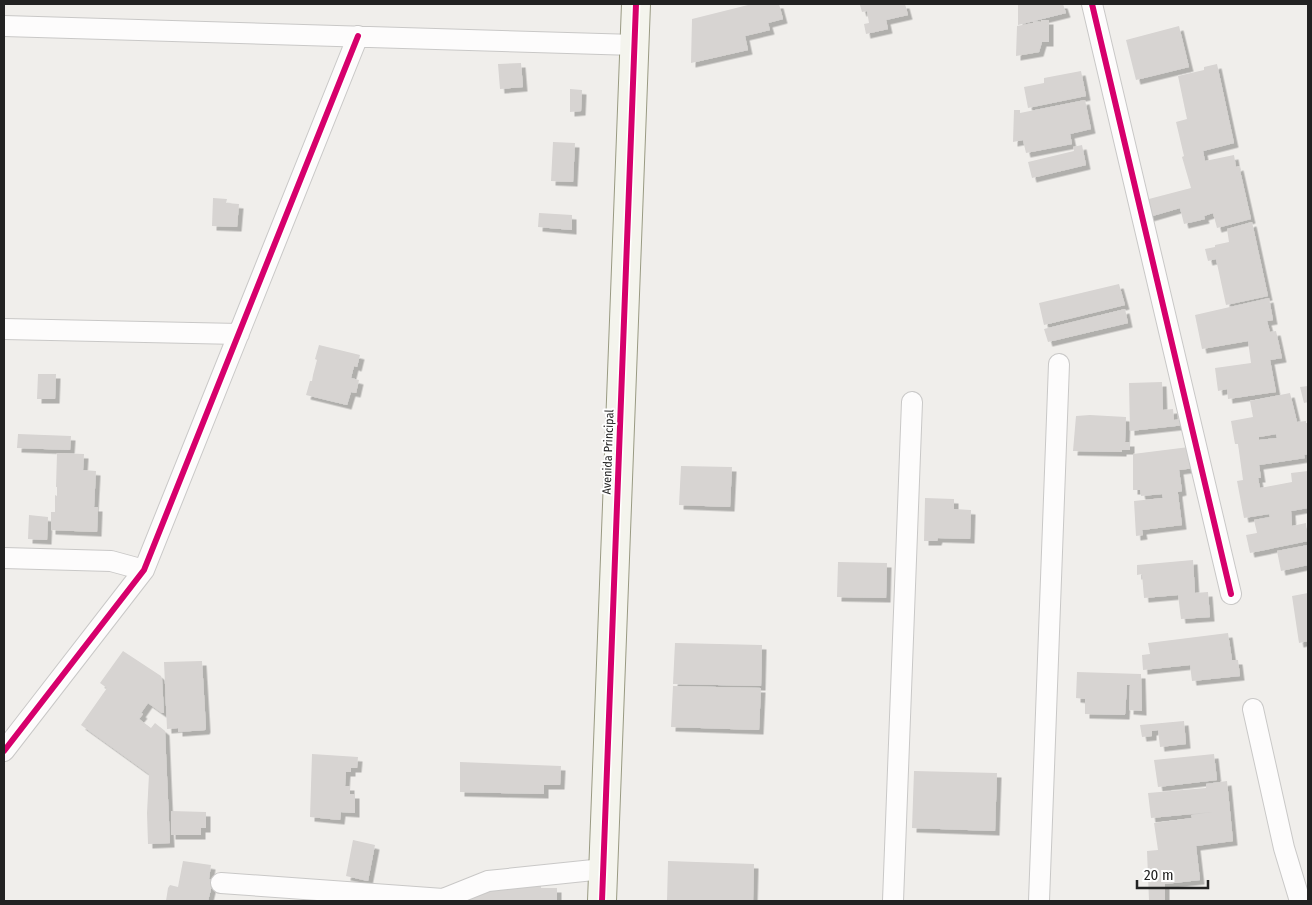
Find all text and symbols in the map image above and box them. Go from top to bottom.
street label: Avenida Principal [600,409,616,495]
scale bar [1137,858,1208,890]
text: 20 m [1144,866,1174,884]

